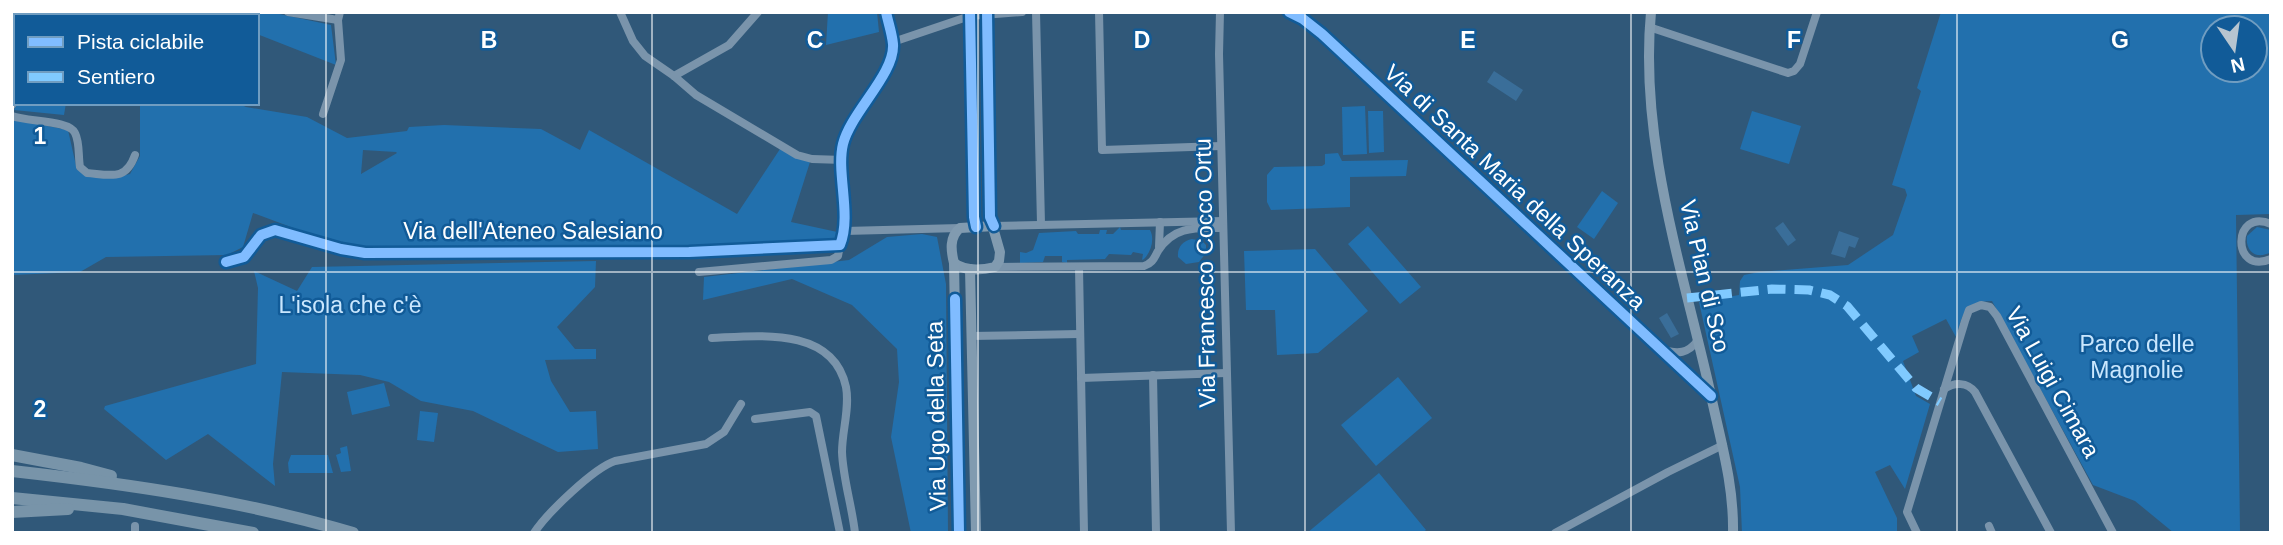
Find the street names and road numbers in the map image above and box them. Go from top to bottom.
street label: Via di Santa Maria della Speranza [1379,59,1651,315]
street label: Via Francesco Cocco Ortu [1190,138,1220,408]
street label: Via Pian di Sco [1675,197,1735,355]
street label: Via dell'Ateneo Salesiano [403,218,663,244]
street label: Via Luigi Cimara [2001,302,2105,462]
street label: Via Ugo della Seta [921,321,951,511]

